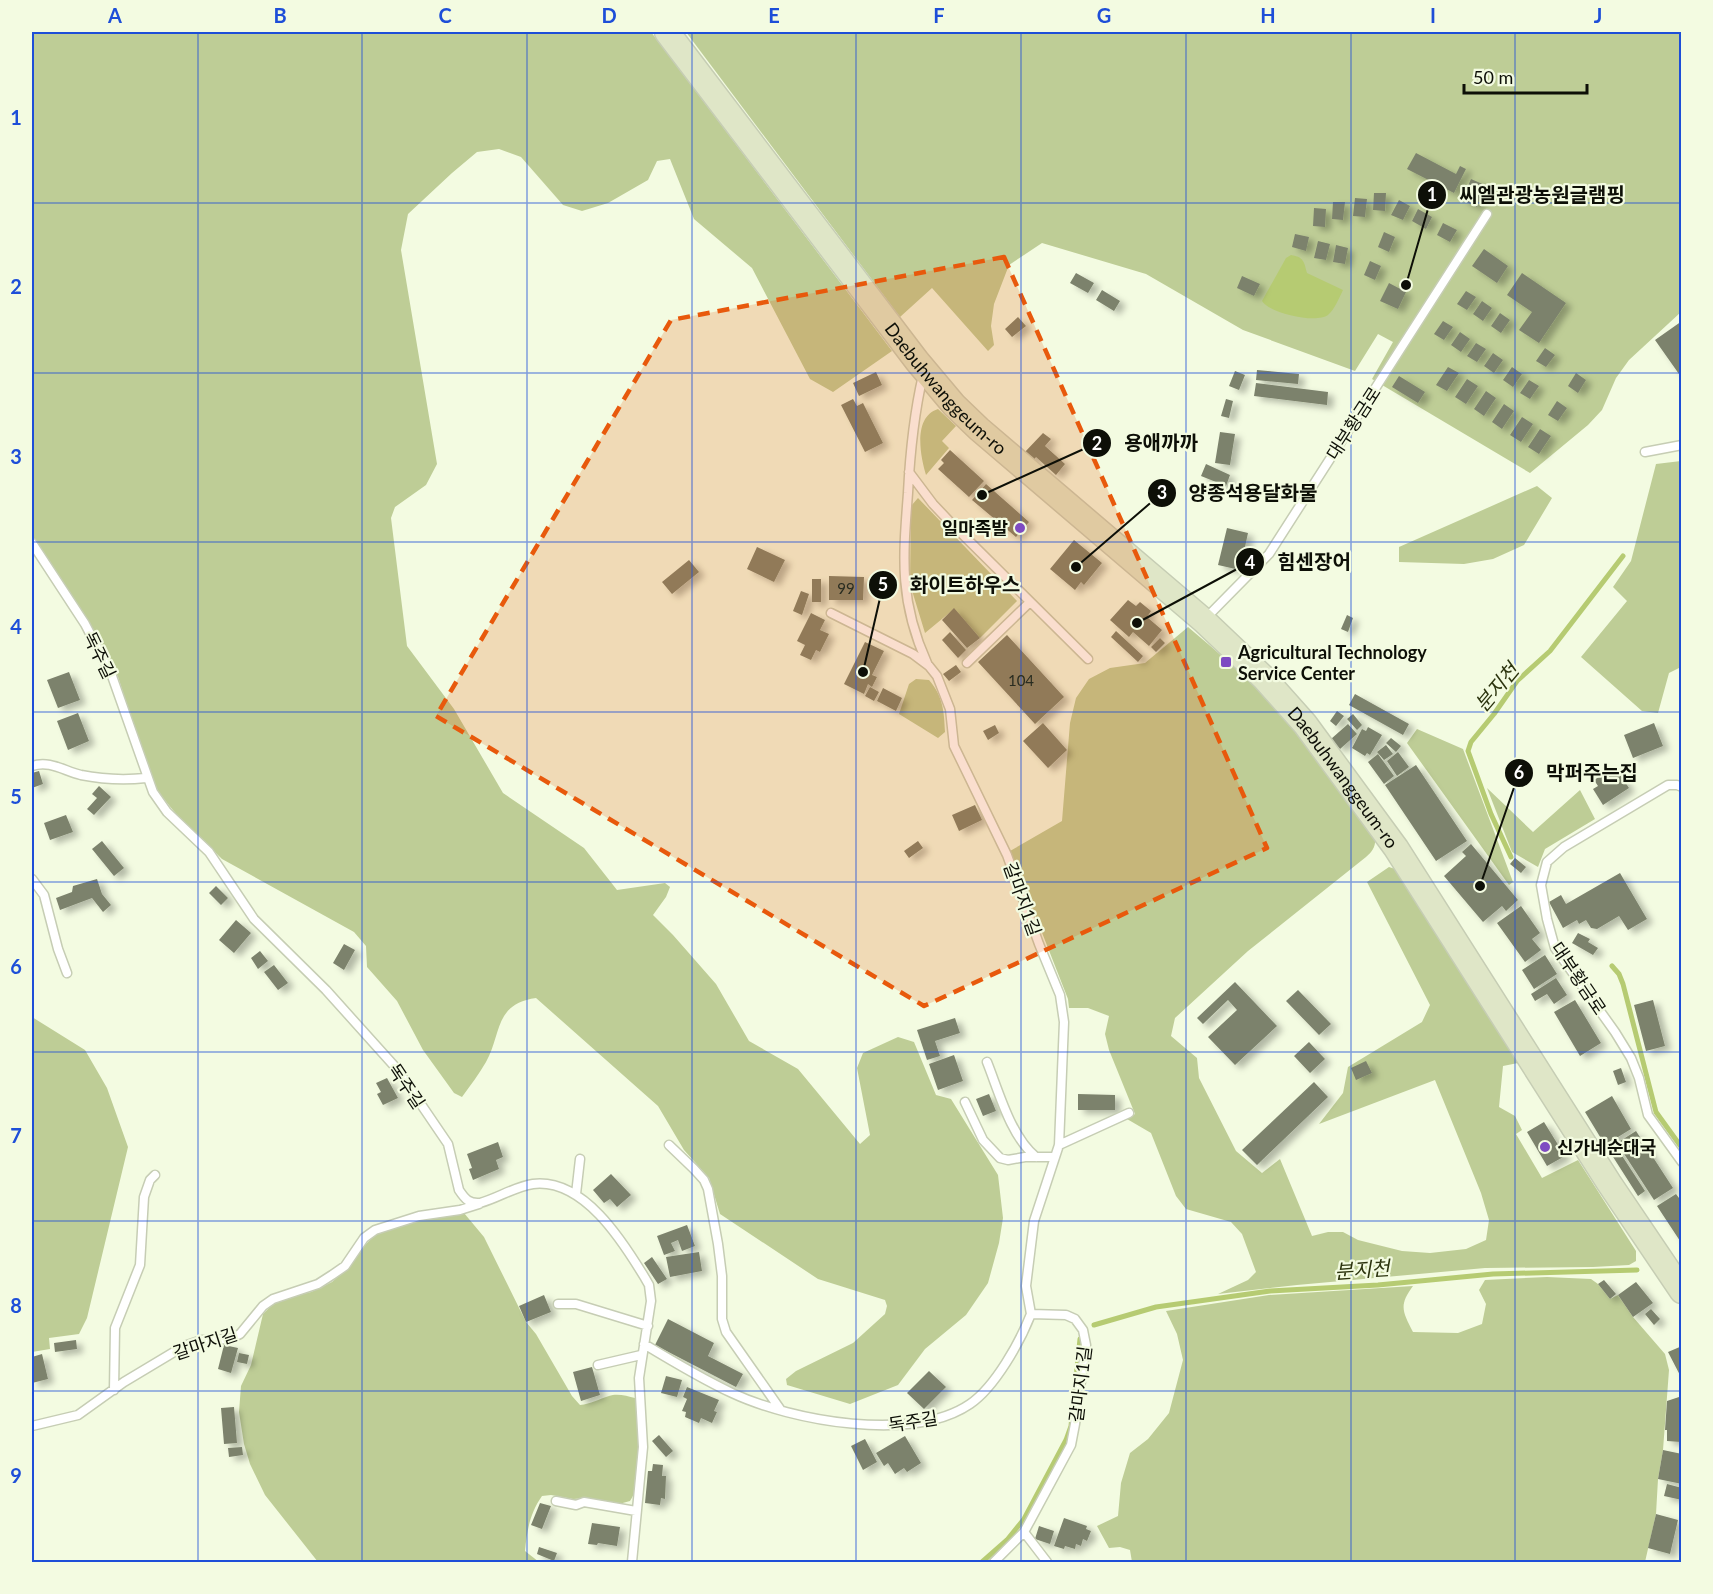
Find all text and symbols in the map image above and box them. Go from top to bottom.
text: A [107,3,122,27]
text: B [273,3,287,27]
text: C [438,3,452,27]
text: D [601,3,617,27]
text: E [768,3,780,27]
text: F [933,3,945,27]
text: G [1097,3,1111,27]
text: H [1260,3,1276,27]
text: I [1430,3,1436,27]
text: J [1594,3,1602,27]
scale bar [1464,57,1587,95]
text: 50 m [1473,66,1513,88]
text: 1 [10,105,22,129]
callout: 씨엘관광농원글램핑 [1417,176,1637,214]
text: 씨엘관광농원글램핑 [1459,182,1625,206]
text: 1 [1427,183,1437,205]
text: 2 [10,274,22,298]
street label: Daebuhwanggeum-ro [881,318,1011,459]
street label: 대부황금로 [1321,382,1385,464]
callout: 용애까까 [1082,424,1210,462]
text: 용애까까 [1124,430,1198,454]
text: 2 [1092,432,1102,454]
text: 3 [10,444,22,468]
callout: 양종석용달화물 [1147,474,1330,512]
text: 양종석용달화물 [1189,480,1317,504]
text: 3 [1157,481,1167,503]
place label: 일마족발 [942,517,1008,539]
marker: 일마족발 [1013,521,1027,535]
callout: 힘센장어 [1235,543,1362,581]
text: 힘센장어 [1277,549,1351,573]
text: 4 [1245,551,1255,573]
callout: 화이트하우스 [868,566,1032,604]
text: 화이트하우스 [910,572,1020,596]
text: 5 [878,573,888,595]
house number: 99 [837,579,855,597]
text: 4 [10,614,22,638]
street label: 독주길 [79,628,121,682]
place label: Agricultural Technology Service Center [1237,641,1427,684]
marker: Agricultural Technology Service Center [1219,655,1233,669]
water label: 분지천 [1469,656,1525,716]
house number: 104 [1008,671,1034,689]
street label: Daebuhwanggeum-ro [1283,702,1403,852]
callout: 막퍼주는집 [1504,754,1650,792]
text: 막퍼주는집 [1546,760,1638,784]
text: 6 [1514,761,1524,783]
text: 5 [10,784,22,808]
street label: 갈마지1길 [1000,859,1046,939]
street label: 대부황금로 [1547,938,1611,1018]
text: 6 [10,954,22,978]
street label: 독주길 [384,1059,430,1113]
text: 7 [10,1123,22,1147]
place label: 신가네순대국 [1557,1136,1656,1158]
marker: 신가네순대국 [1538,1140,1552,1154]
water label: 분지천 [1334,1255,1393,1283]
text: 8 [10,1293,22,1317]
street label: 갈마지길 [170,1322,240,1364]
street label: 갈마지1길 [1064,1345,1096,1423]
street label: 독주길 [887,1406,939,1436]
text: 9 [10,1463,22,1487]

